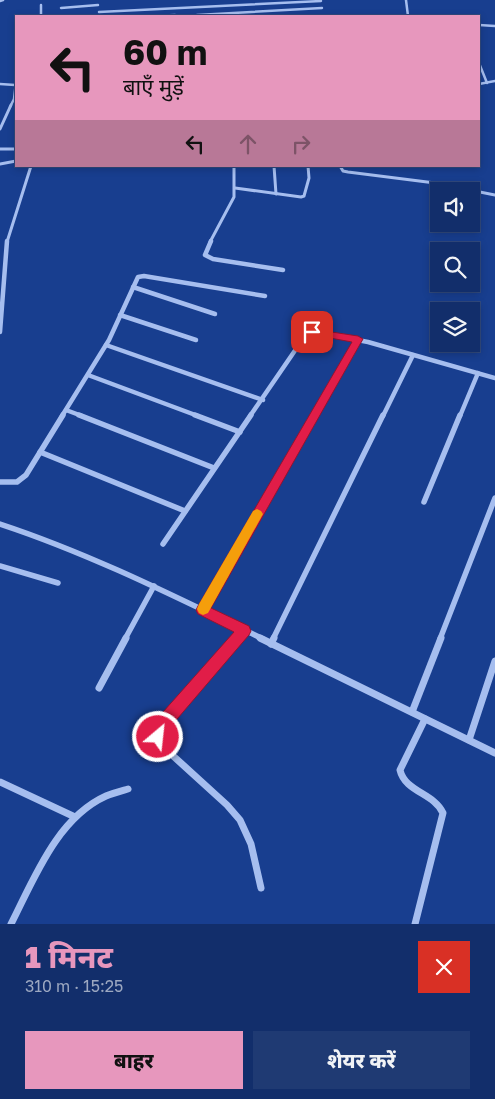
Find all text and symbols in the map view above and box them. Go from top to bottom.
text: 60 m [123,31,207,73]
icon: left [40,35,105,100]
text: बाएँ मुड़ें [123,73,184,100]
icon: left [181,130,209,158]
icon: ahead [234,130,262,158]
icon: right [287,130,315,158]
map controls [430,182,480,352]
button: sound [430,182,480,232]
button: search [430,242,480,292]
button: layers [430,302,480,352]
pin [291,311,333,353]
icon: arrive [298,318,326,346]
position arrow [131,710,183,762]
text: 1 मिनट [25,939,113,975]
button: close [418,941,470,993]
text: 310 m · 15:25 [25,976,123,996]
button: बाहर [25,1031,243,1089]
button: शेयर करें [253,1031,470,1089]

